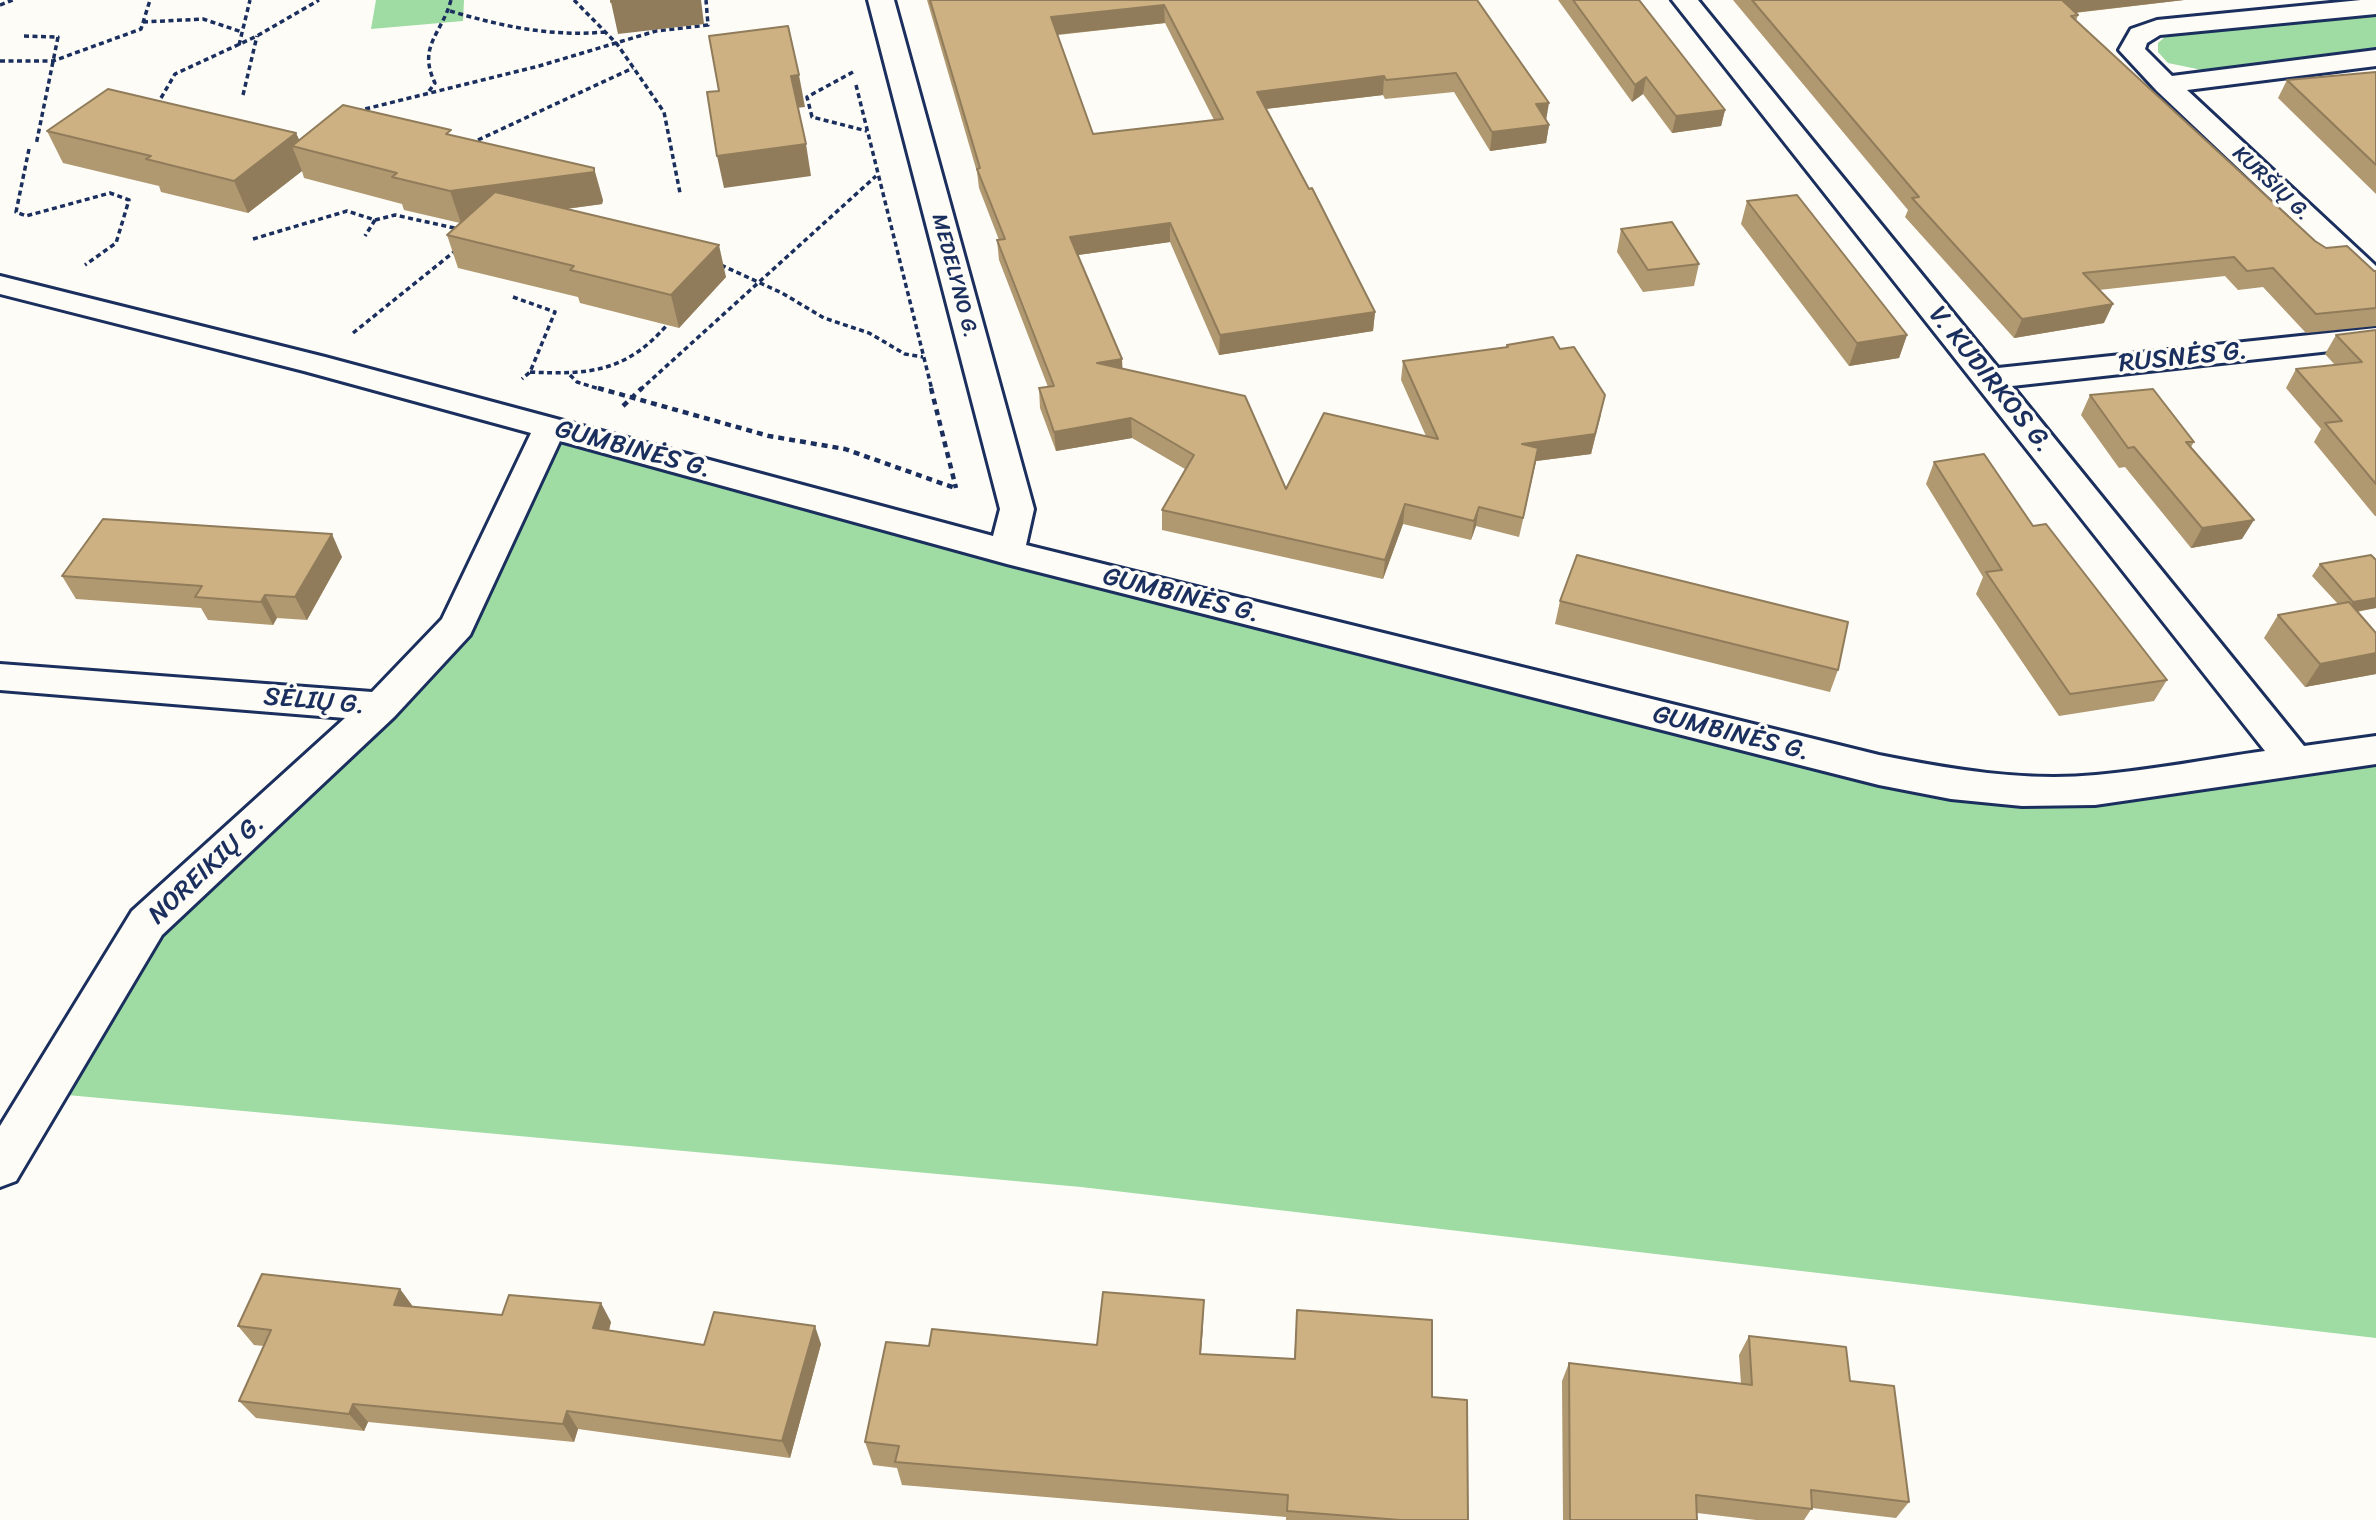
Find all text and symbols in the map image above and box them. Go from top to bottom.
street label: KURŠIŲ G. [2227,141,2315,227]
street label: MEDELYNO G. [925,211,983,341]
street label: V. KUDIRKOS G. [1921,301,2059,459]
street label: RUSNĖS G. [2117,336,2249,380]
street label: GUMBINĖS G. [552,414,714,486]
street label: GUMBINĖS G. [1100,562,1262,630]
street label: SĖLIŲ G. [262,682,366,722]
street label: GUMBINĖS G. [1650,700,1812,768]
street label: NOREIKIŲ G. [143,808,271,932]

